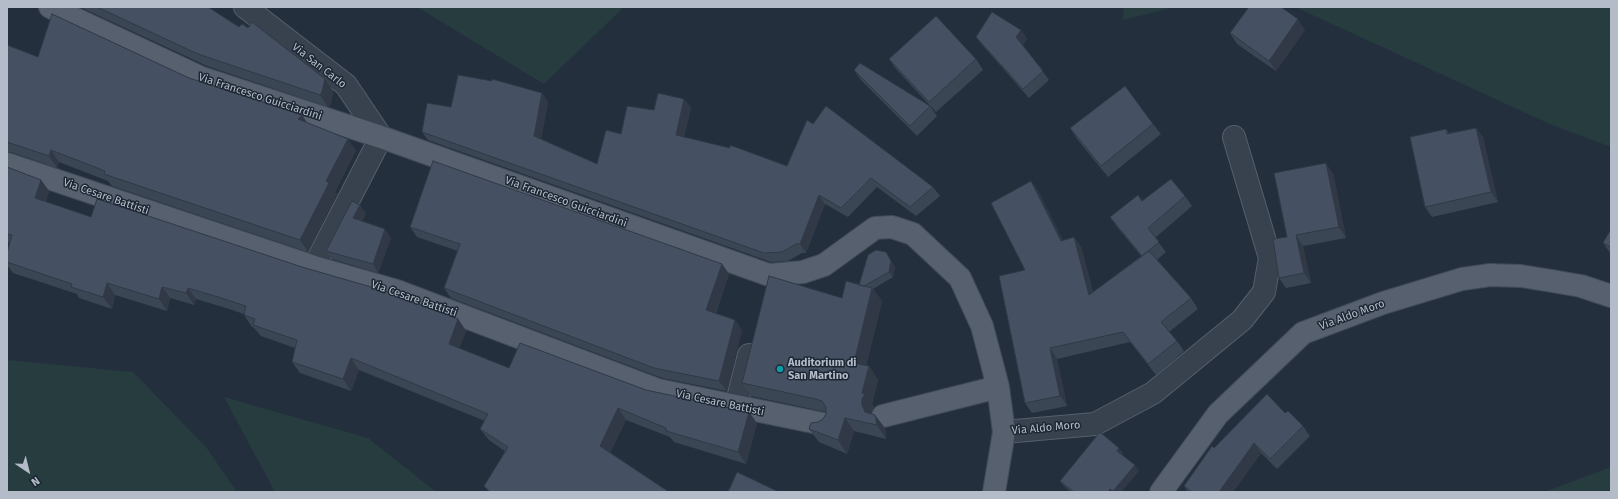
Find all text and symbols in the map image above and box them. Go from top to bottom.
street label: Via San Carlo [289,41,349,91]
street label: Via Francesco Guicciardini [197,71,323,123]
street label: Via Francesco Guicciardini [503,174,629,230]
street label: Via Cesare Battisti [61,176,151,218]
street label: Via Cesare Battisti [369,278,459,320]
street label: Via Aldo Moro [1317,297,1387,333]
place label: Auditorium di San Martino [788,356,856,382]
marker: Auditorium di San Martino [775,364,785,374]
street label: Via Cesare Battisti [675,387,765,419]
street label: Via Aldo Moro [1011,418,1081,438]
north arrow [8,451,48,491]
text: N [28,474,42,489]

